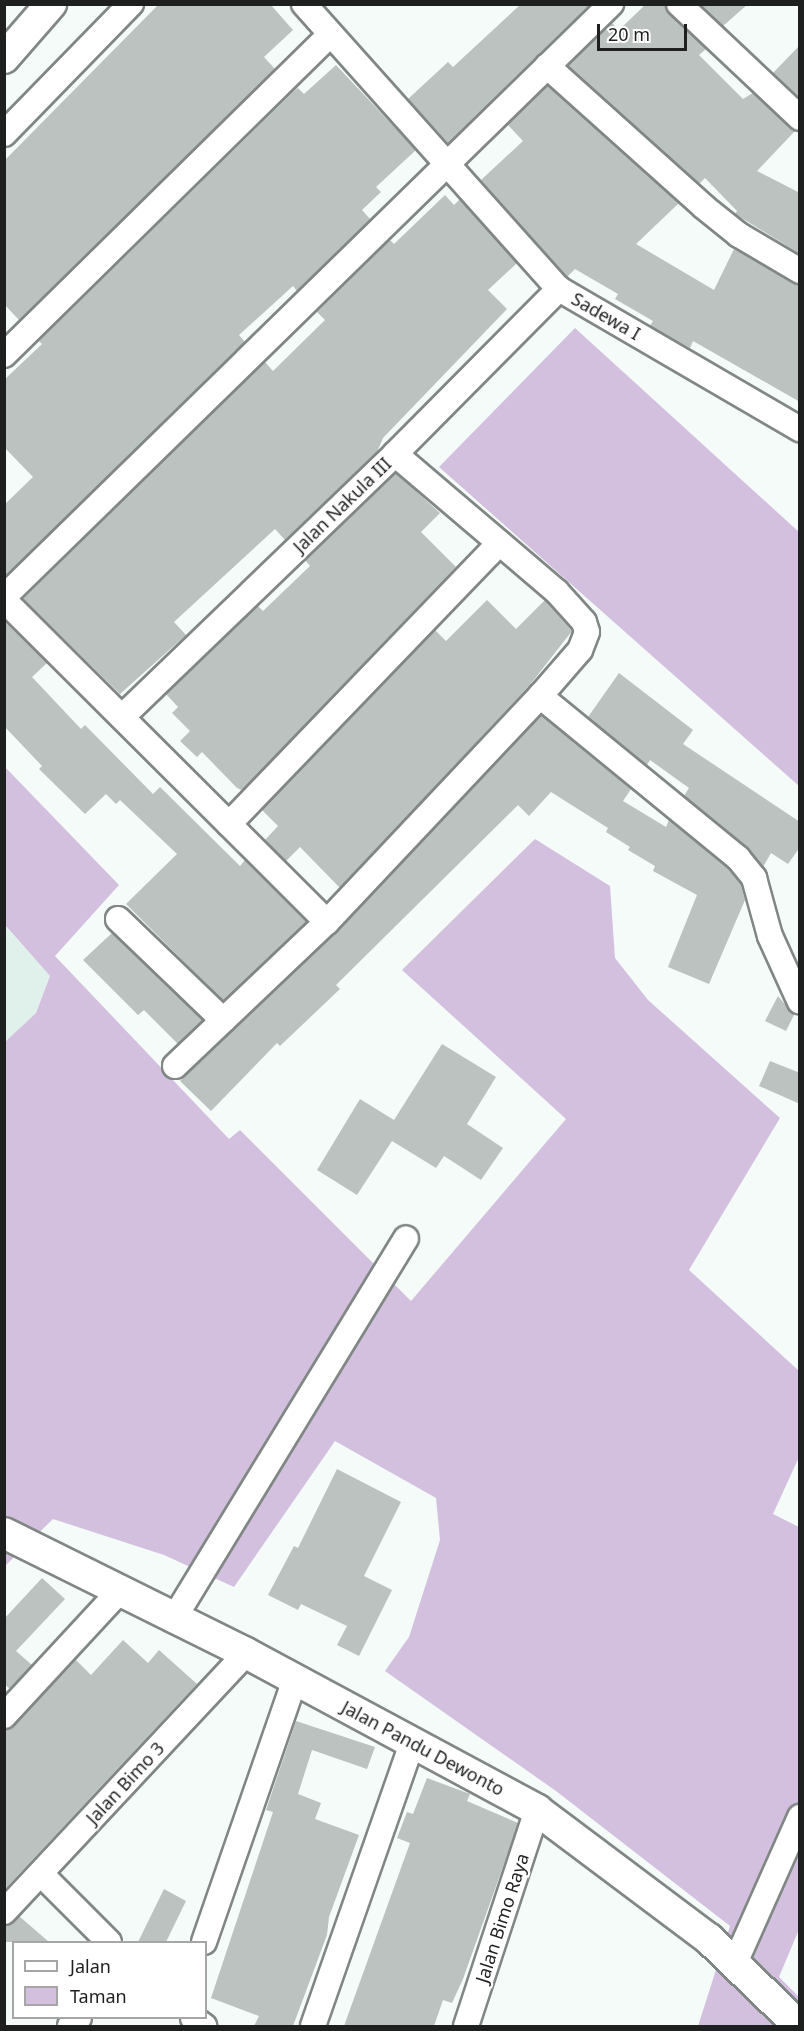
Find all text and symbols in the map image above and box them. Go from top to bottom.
scale bar [600,12,690,50]
text: 20 m [608,22,650,46]
street label: Sadewa I [568,288,644,344]
street label: Jalan Nakula III [289,453,395,557]
street label: Jalan Pandu Dewonto [338,1696,508,1800]
street label: Jalan Bimo 3 [81,1737,169,1829]
street label: Jalan Bimo Raya [471,1851,533,1985]
legend [12,1941,207,2019]
text: Jalan [70,1954,111,1978]
text: Taman [70,1984,127,2008]

